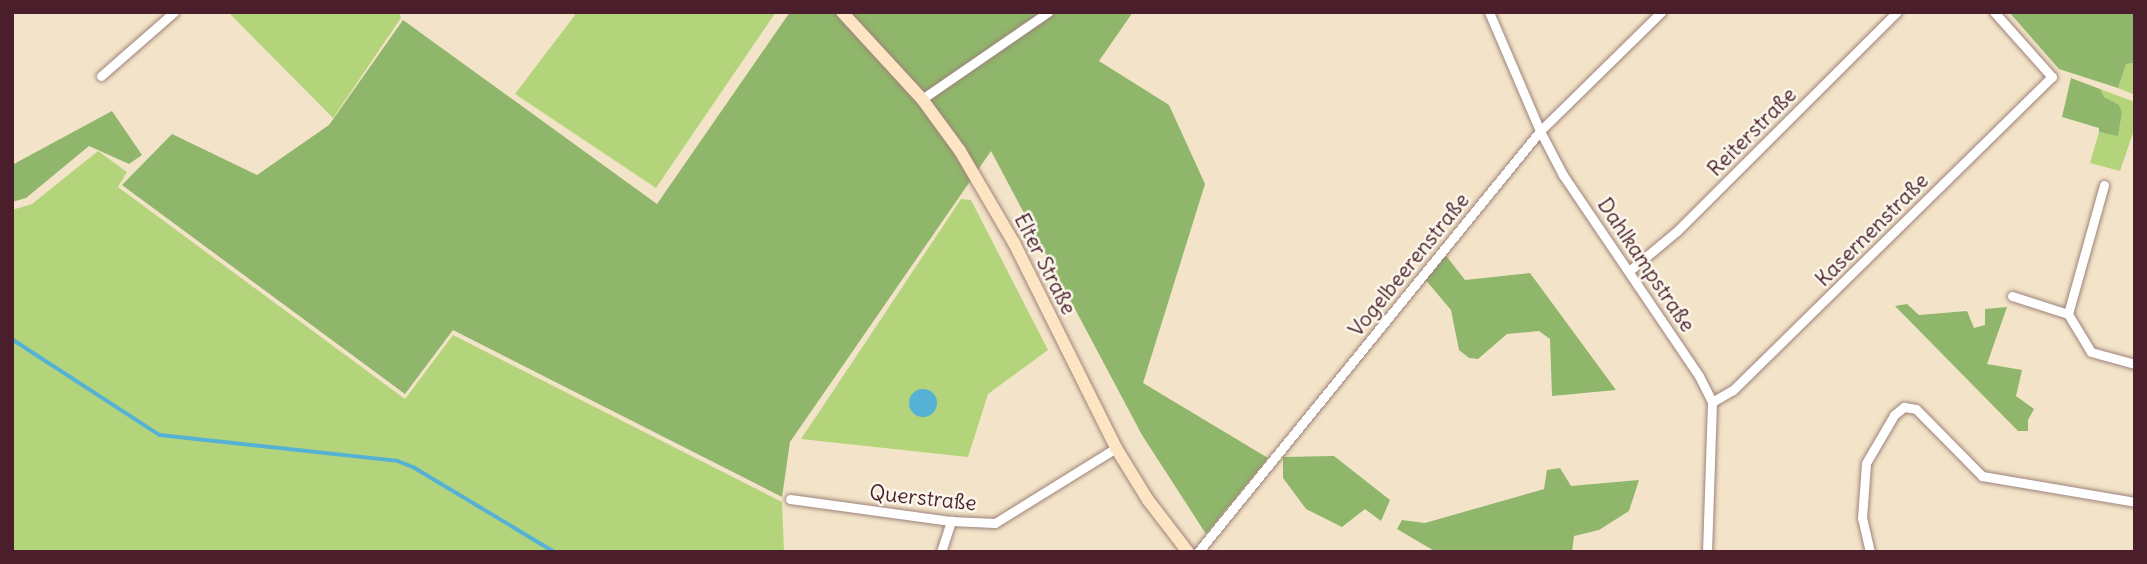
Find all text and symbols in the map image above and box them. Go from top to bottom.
street label: Reiterstraße [1702,82,1802,182]
street label: Kasernenstraße [1810,168,1934,292]
street label: Vogelbeerenstraße [1343,188,1475,342]
street label: Dahlkampstraße [1592,193,1700,337]
street label: Elter Straße [1009,209,1081,319]
street label: Querstraße [868,480,978,516]

